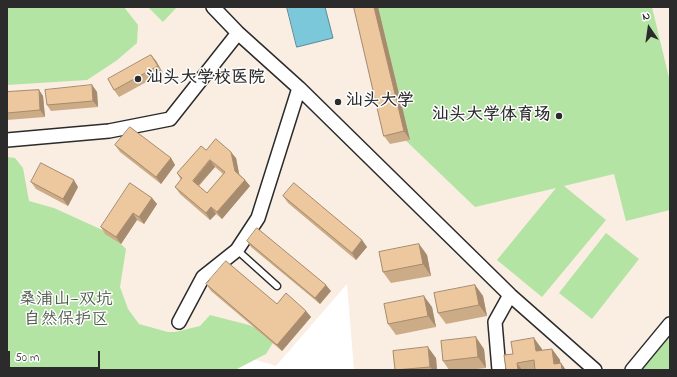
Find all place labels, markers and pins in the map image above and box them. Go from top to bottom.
place label: 汕头大学校医院 [146,69,265,89]
marker: 汕头大学校医院 [133,74,143,84]
place label: 汕头大学 [346,92,414,112]
marker: 汕头大学 [333,97,343,107]
place label: 汕头大学体育场 [432,106,551,126]
marker: 汕头大学体育场 [554,111,564,121]

